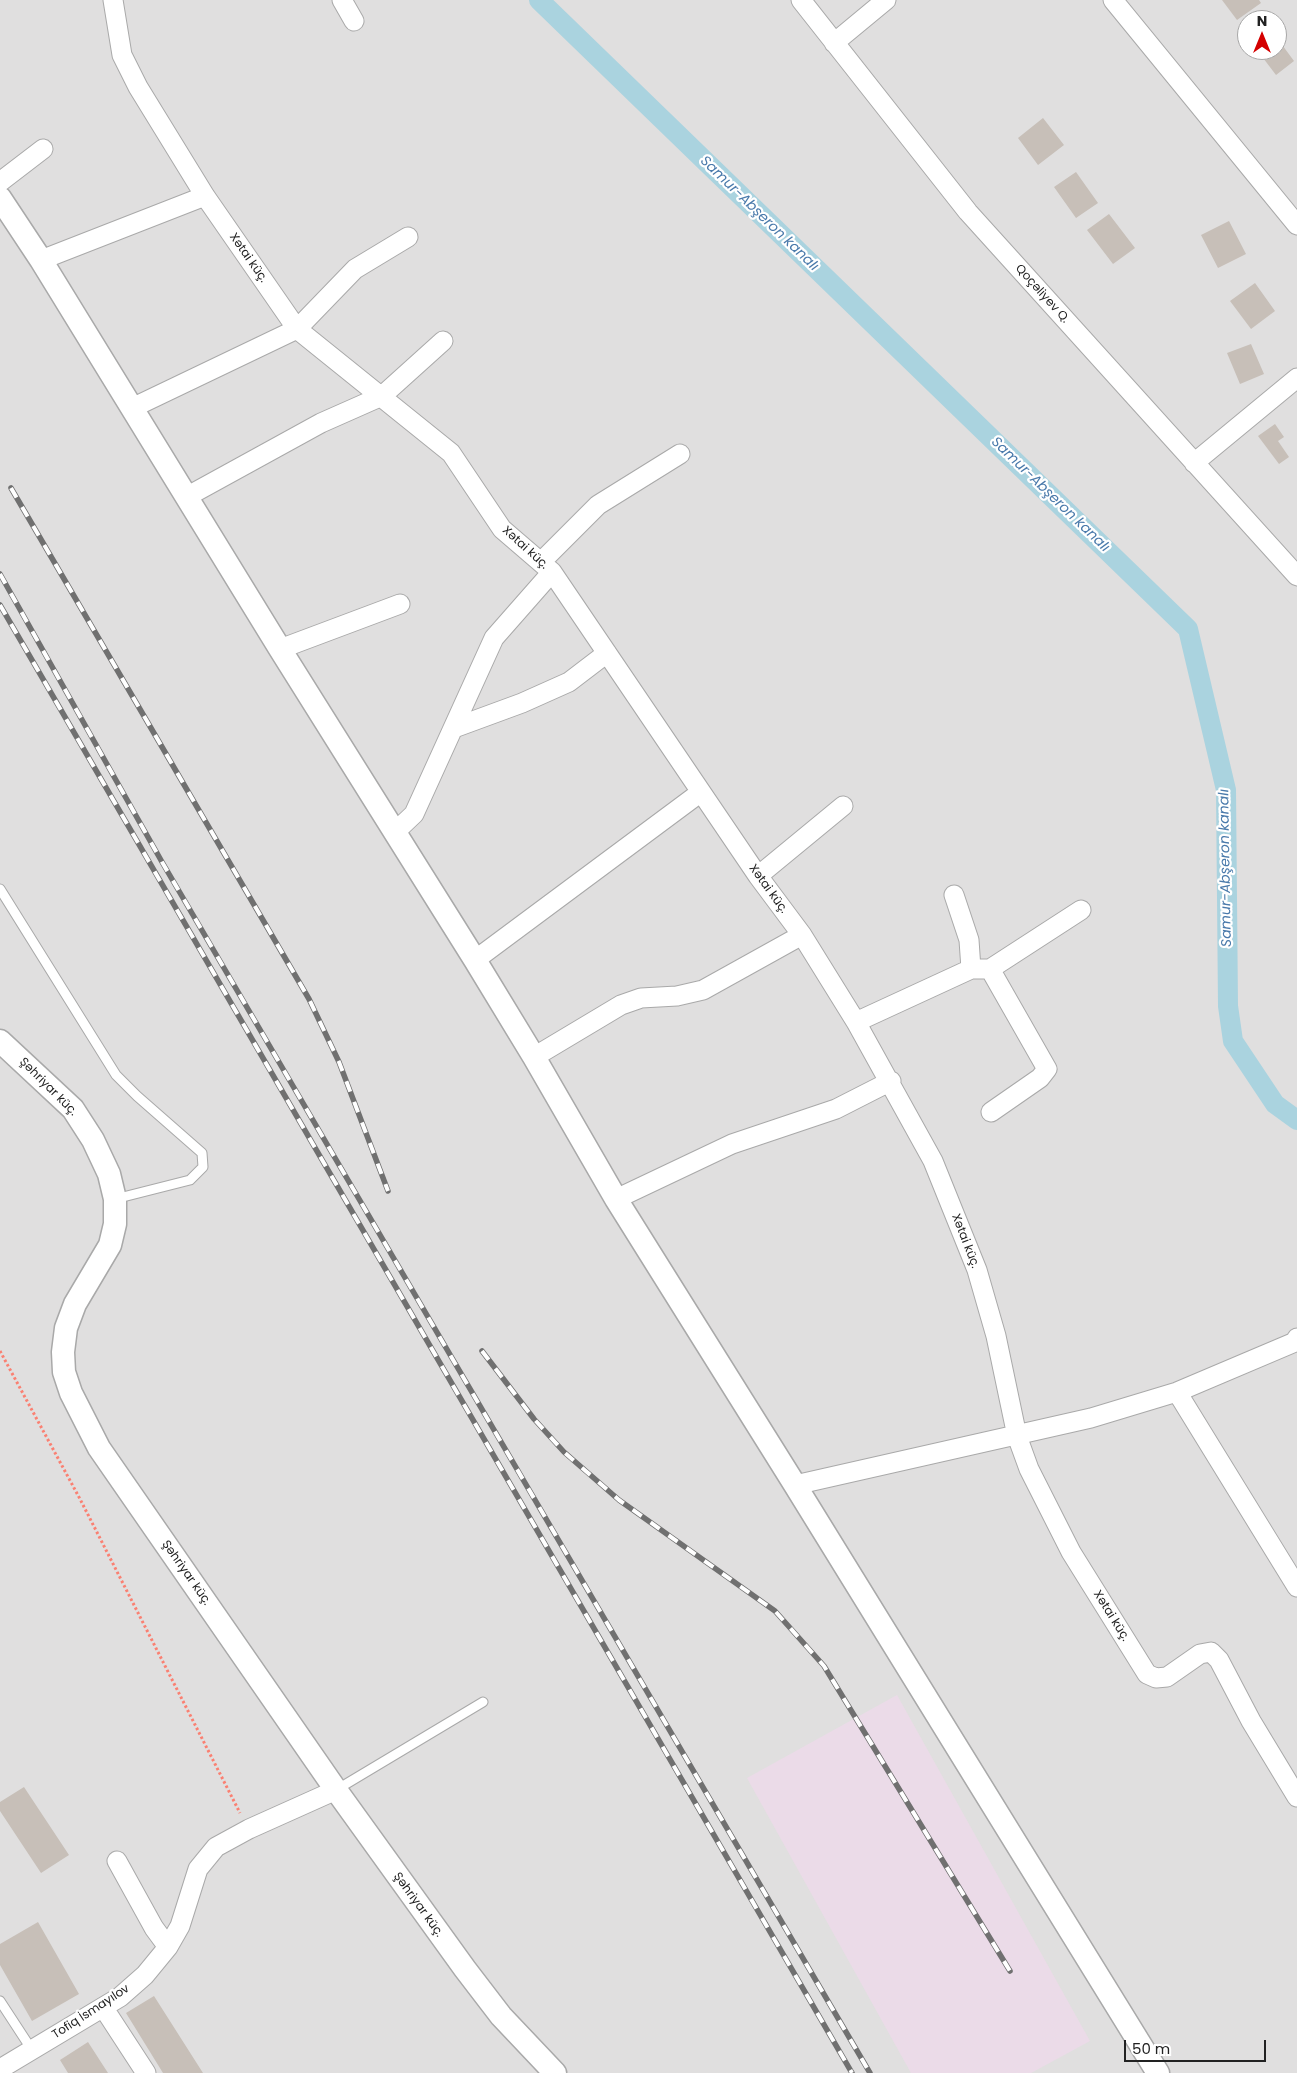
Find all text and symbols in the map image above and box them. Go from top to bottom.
north arrow [1237,10,1287,60]
text: N [1257,11,1267,31]
water label: Samur-Abşeron kanalı [696,153,822,275]
street label: Xətai küç. [226,230,270,286]
street label: Qoçəliyev Q. [1012,262,1072,326]
water label: Samur-Abşeron kanalı [987,434,1113,556]
street label: Xətai küç. [499,524,551,572]
water label: Samur-Abşeron kanalı [1216,789,1236,947]
street label: Xətai küç. [745,862,791,916]
street label: Şəhriyar küç. [16,1055,80,1119]
street label: Xətai küç. [948,1212,982,1270]
street label: Şəhriyar küç. [158,1538,214,1608]
street label: Xətai küç. [1090,1588,1132,1644]
street label: Şəhriyar küç. [390,1870,446,1940]
street label: Tofiq İsmayılov [50,1982,132,2042]
scale bar [1127,2030,1270,2062]
text: 50 m [1132,2038,1170,2059]

